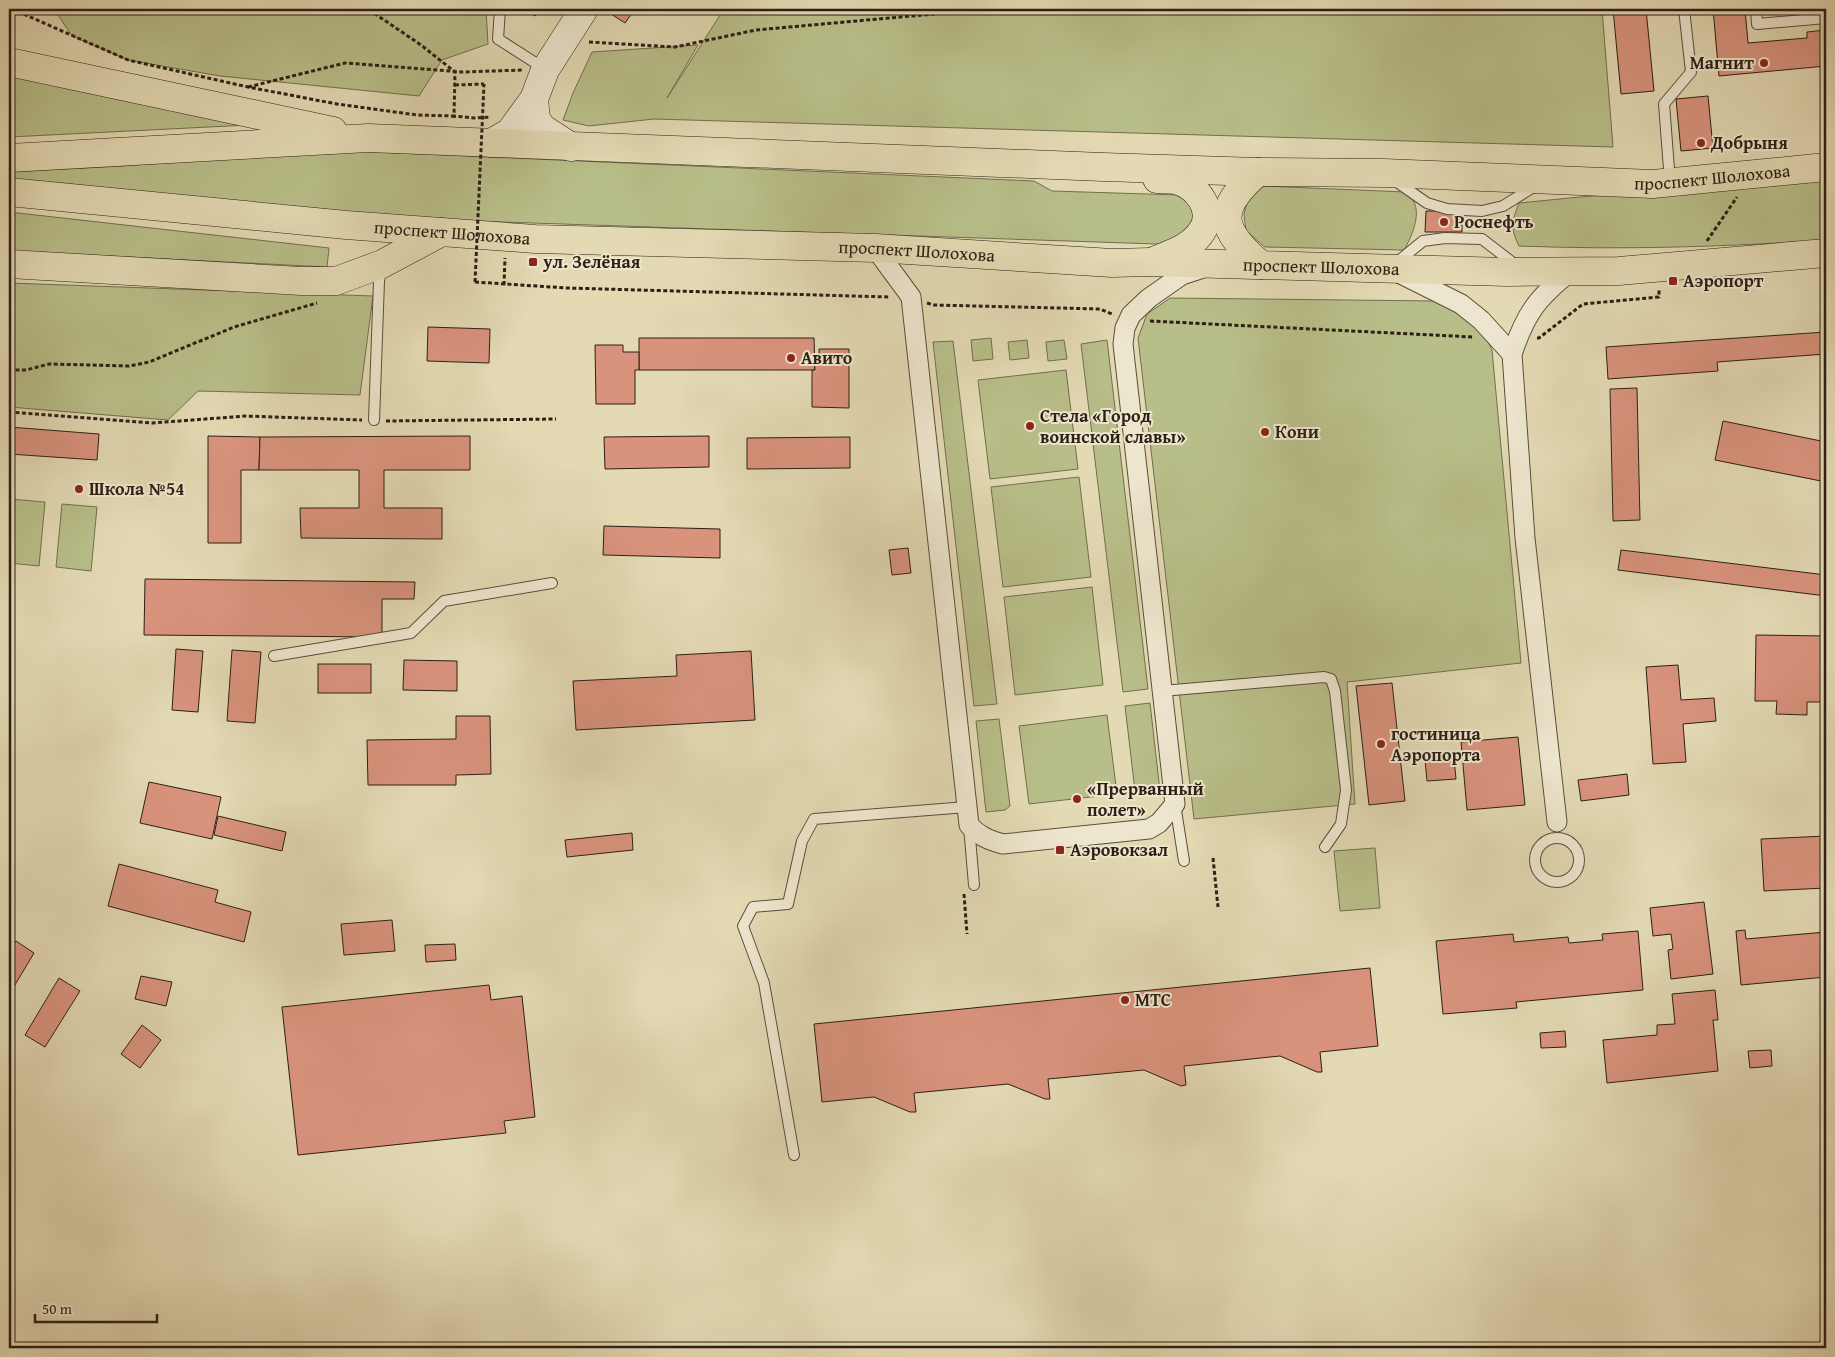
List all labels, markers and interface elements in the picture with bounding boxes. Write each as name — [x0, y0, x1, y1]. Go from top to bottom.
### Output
place label: Магнит — [1690, 49, 1754, 76]
marker: Магнит — [1758, 57, 1770, 69]
place label: Добрыня — [1710, 129, 1788, 156]
marker: Добрыня — [1695, 137, 1707, 149]
street label: проспект Шолохова — [1634, 157, 1792, 197]
place label: Роснефть — [1454, 208, 1534, 235]
street label: проспект Шолохова — [373, 213, 532, 252]
marker: Роснефть — [1438, 216, 1450, 228]
street label: проспект Шолохова — [838, 233, 996, 269]
place label: ул. Зелёная — [542, 248, 641, 275]
street label: проспект Шолохова — [1242, 251, 1400, 282]
marker: ул. Зелёная — [527, 256, 539, 268]
place label: Аэропорт — [1683, 267, 1764, 294]
marker: Аэропорт — [1667, 275, 1679, 287]
place label: Авито — [801, 344, 853, 371]
marker: Авито — [785, 352, 797, 364]
place label: Стела «Город воинской славы» — [1040, 402, 1186, 450]
place label: Кони — [1275, 418, 1319, 445]
marker: Стела «Город воинской славы» — [1024, 420, 1036, 432]
marker: Кони — [1259, 426, 1271, 438]
place label: Школа №54 — [89, 475, 185, 502]
marker: Школа №54 — [73, 483, 85, 495]
place label: гостиница Аэропорта — [1391, 720, 1482, 768]
marker: гостиница Аэропорта — [1375, 738, 1387, 750]
place label: «Пpepвaнный пoлeт» — [1087, 775, 1204, 823]
marker: «Пpepвaнный пoлeт» — [1071, 793, 1083, 805]
place label: Аэровокзал — [1070, 836, 1168, 863]
marker: Аэровокзал — [1054, 844, 1066, 856]
place label: МТС — [1135, 986, 1171, 1013]
marker: МТС — [1119, 994, 1131, 1006]
scale bar — [35, 1292, 158, 1324]
text: 50 m — [42, 1298, 73, 1319]

